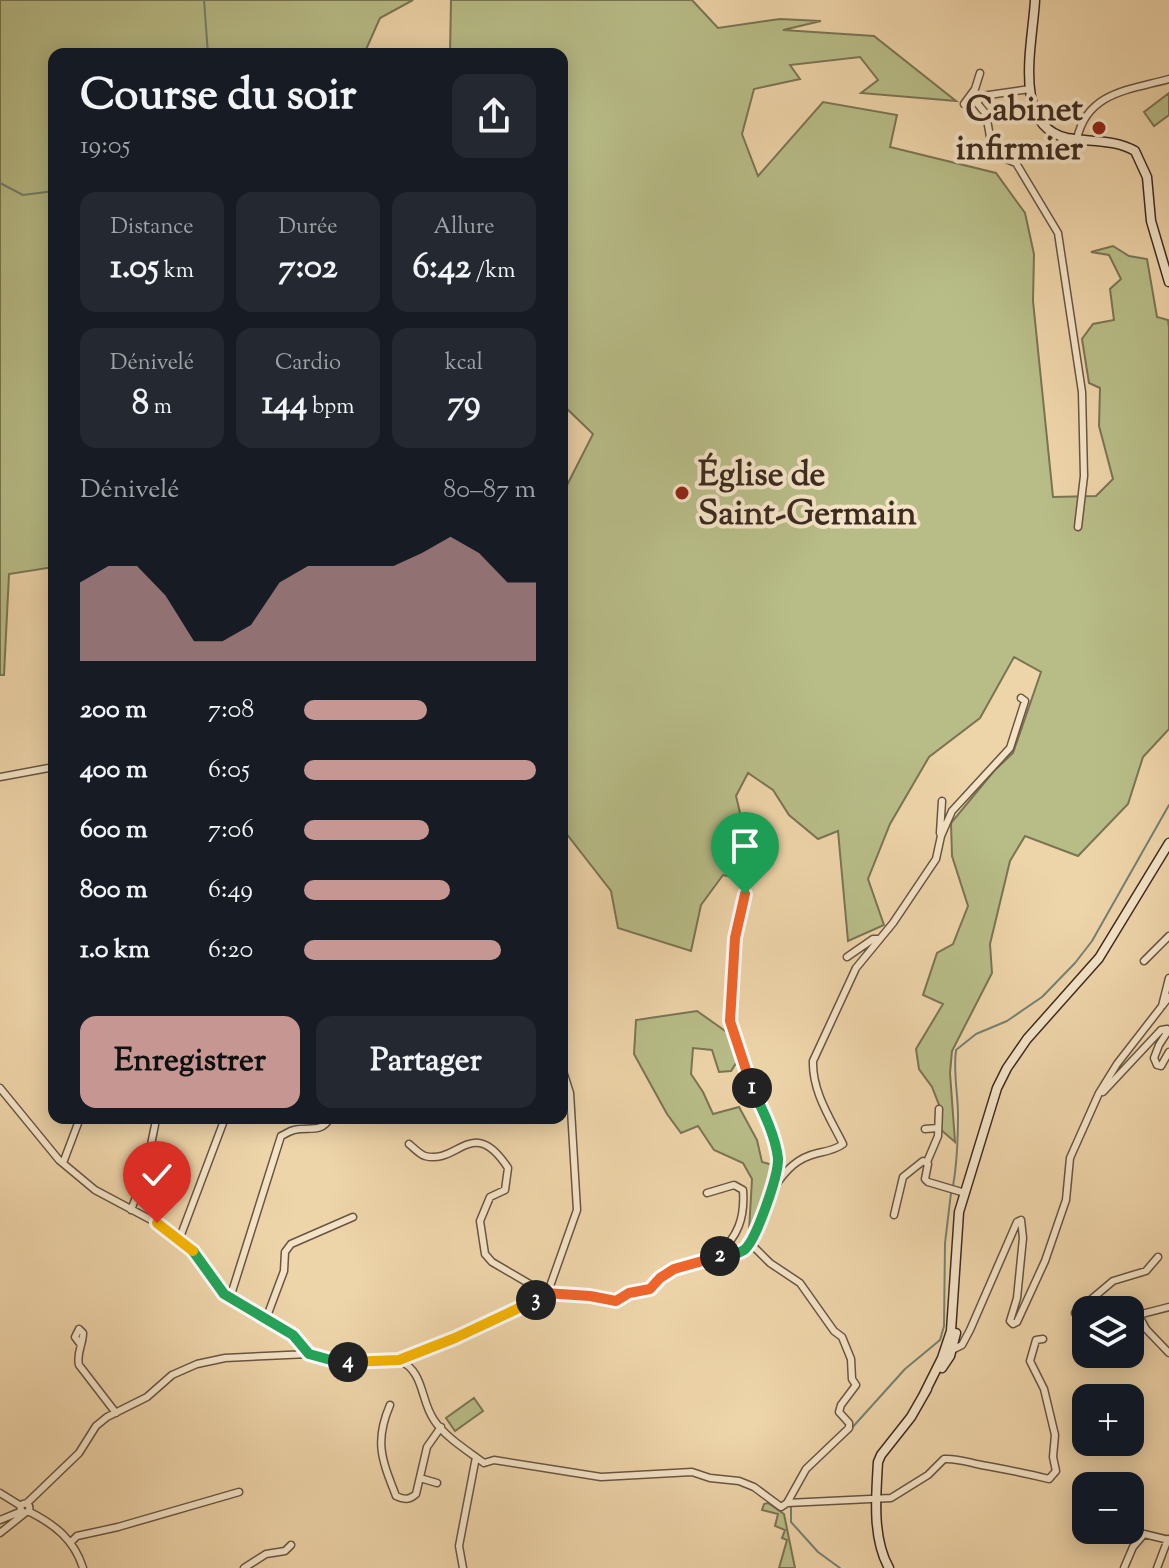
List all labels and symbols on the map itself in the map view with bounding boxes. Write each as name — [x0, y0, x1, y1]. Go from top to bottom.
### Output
place label: Cabinet infirmier — [956, 87, 1083, 175]
marker: Cabinet infirmier — [1090, 119, 1108, 137]
place label: Église de Saint-Germain — [698, 452, 916, 540]
marker: Église de Saint-Germain — [673, 484, 691, 502]
pin — [711, 812, 779, 894]
pin: 1 — [732, 1068, 772, 1108]
pin — [123, 1141, 191, 1223]
pin: 2 — [700, 1236, 740, 1276]
pin: 3 — [516, 1280, 556, 1320]
pin: 4 — [328, 1342, 368, 1382]

